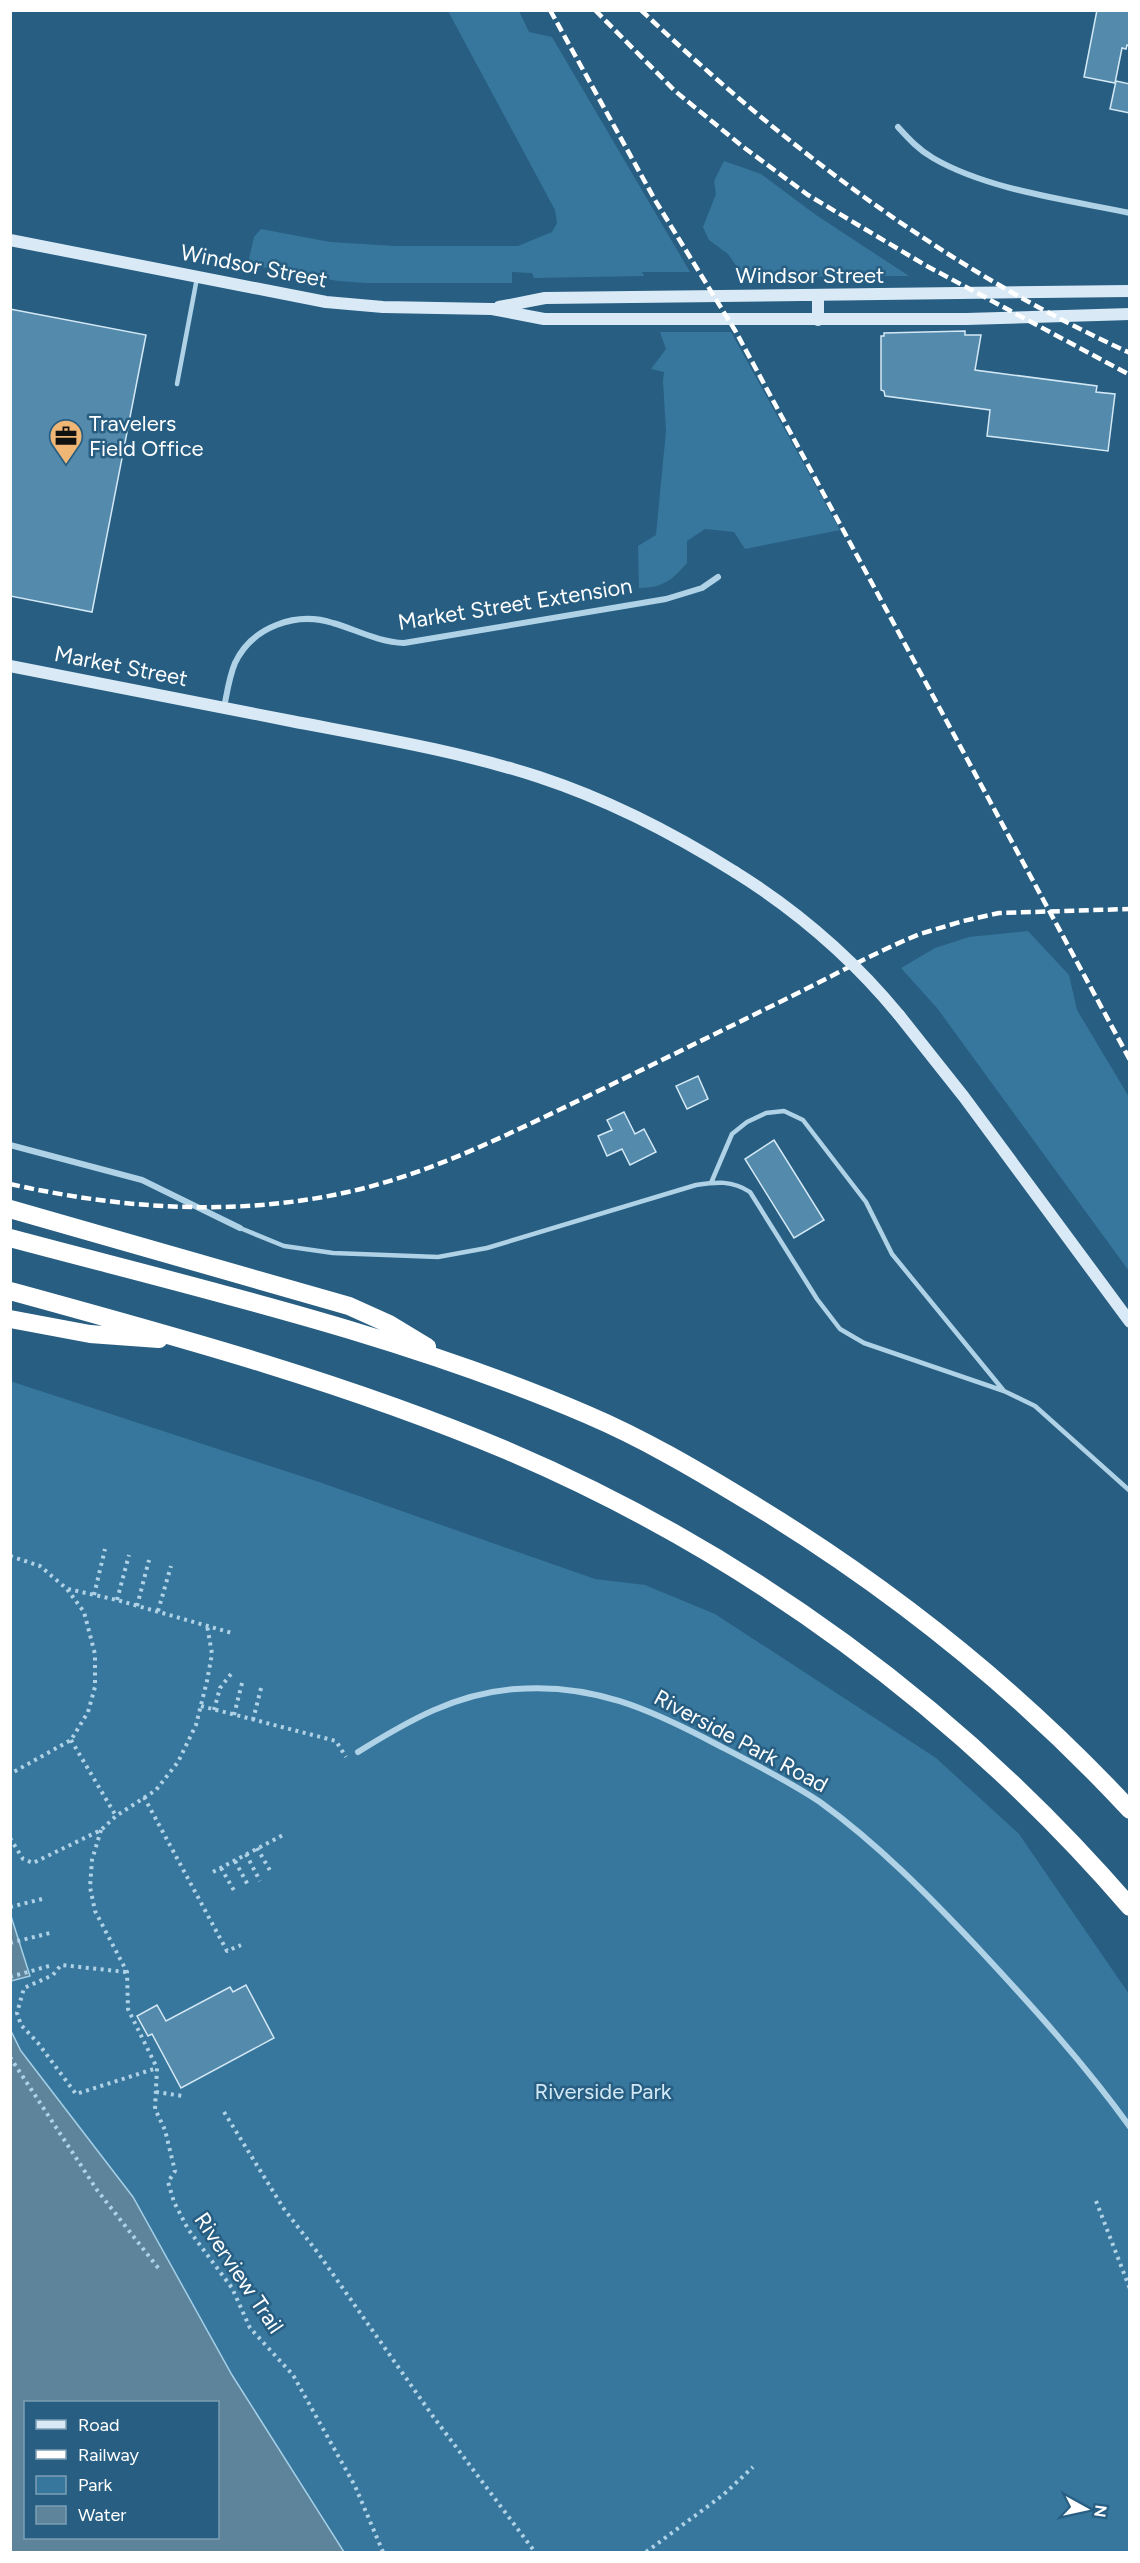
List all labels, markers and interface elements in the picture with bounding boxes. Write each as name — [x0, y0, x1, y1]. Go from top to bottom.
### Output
street label: Windsor Street — [178, 239, 330, 293]
street label: Windsor Street — [736, 262, 884, 289]
place label: Travelers Field Office — [89, 410, 204, 462]
office icon: Travelers Field Office — [48, 418, 84, 465]
street label: Market Street Extension — [396, 572, 634, 636]
street label: Market Street — [52, 640, 190, 692]
street label: Riverside Park Road — [649, 1684, 833, 1798]
park label: Riverside Park — [534, 2078, 672, 2105]
street label: Riverview Trail — [189, 2207, 289, 2339]
legend — [24, 2401, 219, 2539]
text: Road — [78, 2414, 119, 2436]
text: Railway — [78, 2444, 140, 2466]
text: Park — [78, 2474, 113, 2496]
north arrow — [1056, 2479, 1116, 2539]
text: Water — [78, 2504, 126, 2526]
text: N — [1090, 2504, 1111, 2518]

